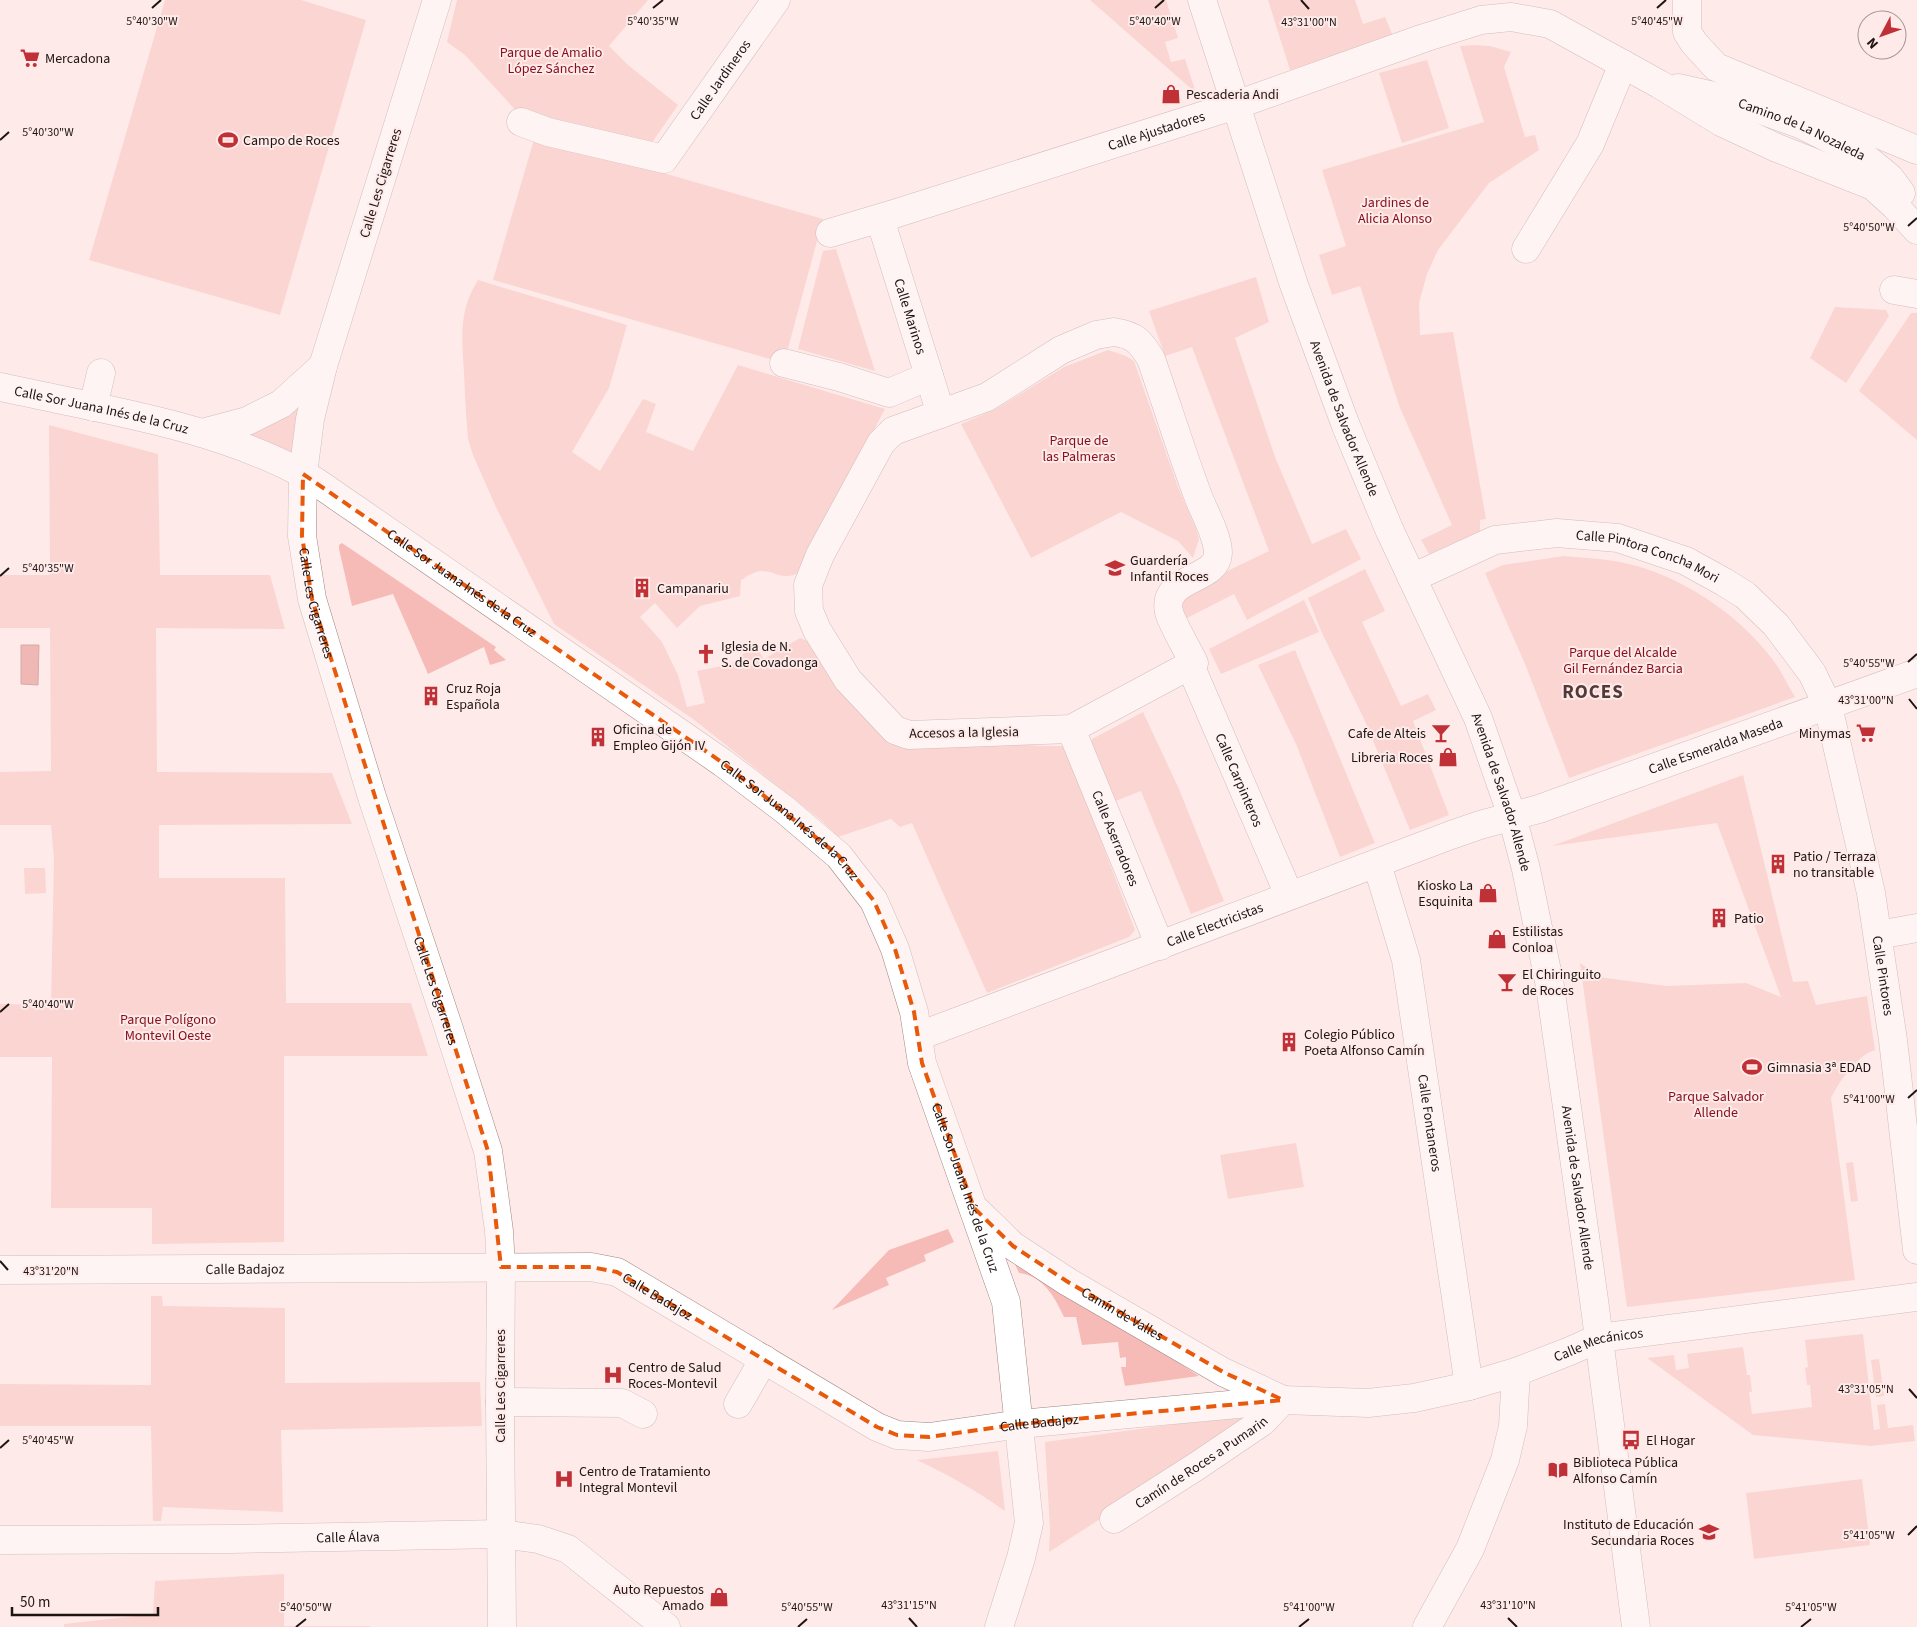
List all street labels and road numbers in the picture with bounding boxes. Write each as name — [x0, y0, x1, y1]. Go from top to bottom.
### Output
street label: Calle Jardineros — [685, 36, 756, 125]
street label: Camino de La Nozaleda — [1735, 94, 1869, 166]
street label: Calle Ajustadores — [1106, 107, 1208, 156]
street label: Calle Les Cigarreres — [355, 126, 407, 241]
street label: Calle Marinos — [888, 276, 931, 357]
street label: Avenida de Salvador Allende — [1304, 338, 1383, 500]
street label: Calle Sor Juana Inés de la Cruz — [12, 381, 191, 440]
street label: Calle Sor Juana Inés de la Cruz — [382, 525, 540, 642]
street label: Calle Pintora Concha Mori — [1575, 526, 1723, 588]
street label: Calle Les Cigarreres — [293, 546, 339, 661]
street label: Avenida de Salvador Allende — [1466, 709, 1535, 874]
street label: Calle Esmeralda Maseda — [1646, 713, 1786, 780]
street label: Accesos a la Iglesia — [909, 722, 1019, 744]
street label: Calle Carpinteros — [1209, 730, 1268, 830]
street label: Calle Sor Juana Inés de la Cruz — [715, 755, 863, 885]
street label: Calle Aserradores — [1086, 788, 1144, 890]
street label: Calle Electricistas — [1164, 898, 1266, 953]
street label: Calle Les Cigarreres — [408, 934, 463, 1048]
street label: Calle Pintores — [1867, 934, 1898, 1017]
street label: Calle Fontaneros — [1412, 1073, 1446, 1173]
street label: Calle Sor Juana Inés de la Cruz — [926, 1101, 1004, 1275]
street label: Avenida de Salvador Allende — [1556, 1104, 1599, 1271]
street label: Calle Badajoz — [205, 1260, 285, 1280]
street label: Calle Badajoz — [618, 1268, 696, 1326]
street label: Camín de Valles — [1077, 1283, 1167, 1346]
street label: Calle Mecánicos — [1551, 1323, 1645, 1367]
street label: Calle Les Cigarreres — [491, 1329, 511, 1443]
street label: Calle Badajoz — [999, 1410, 1080, 1438]
street label: Camín de Roces a Pumarin — [1131, 1412, 1273, 1514]
street label: Calle Álava — [316, 1527, 380, 1548]

